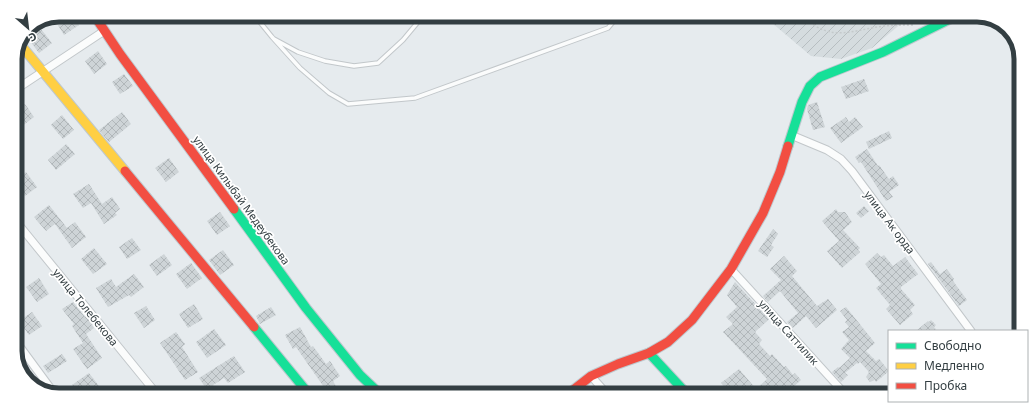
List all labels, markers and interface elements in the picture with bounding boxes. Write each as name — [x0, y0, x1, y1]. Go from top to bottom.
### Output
north arrow — [8, 8, 48, 48]
text: С — [26, 29, 40, 46]
street label: улица Килыбай Медеубекова — [190, 133, 294, 267]
street label: улица Ак орда — [861, 187, 919, 257]
street label: улица Толебекова — [50, 265, 122, 349]
street label: улица Саттилик — [756, 296, 823, 368]
legend — [888, 330, 1028, 402]
text: Свободно — [924, 337, 982, 354]
text: Медленно — [924, 357, 984, 374]
text: Пробка — [924, 377, 967, 394]

